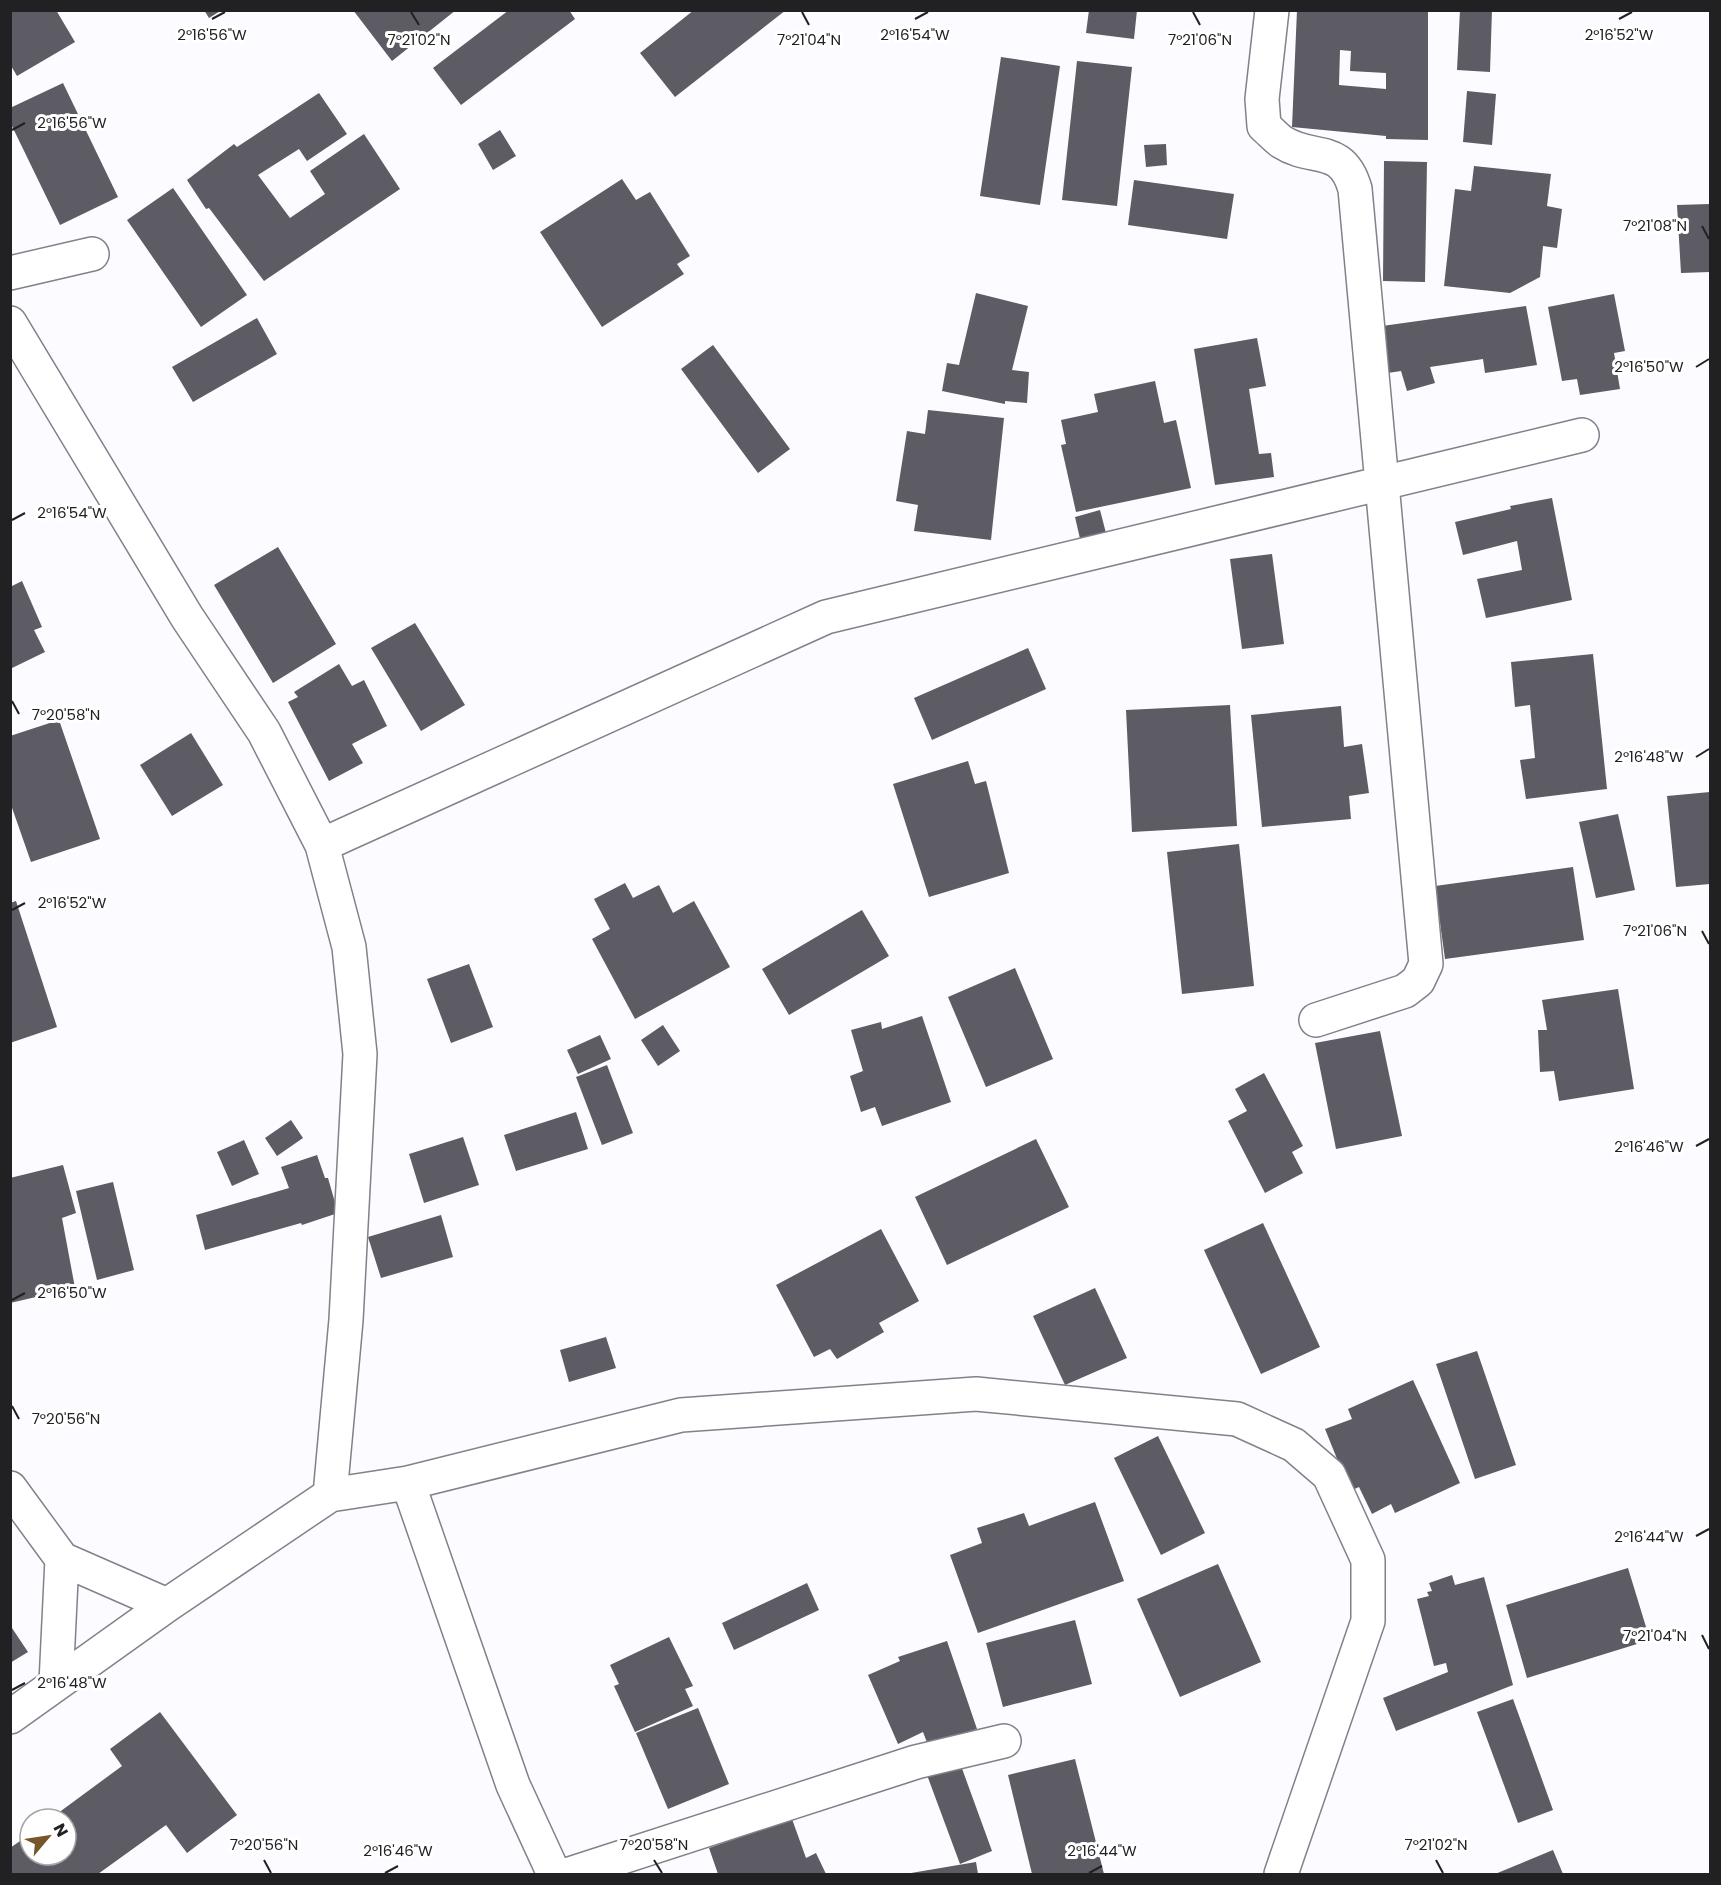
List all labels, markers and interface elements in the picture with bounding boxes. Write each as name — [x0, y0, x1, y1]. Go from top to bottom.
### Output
text: 2°16'56"W — [177, 24, 247, 45]
text: 2°16'54"W — [880, 24, 950, 45]
text: 2°16'52"W — [1585, 24, 1654, 45]
text: 7°21'02"N — [387, 29, 451, 50]
text: 7°21'04"N — [777, 29, 841, 50]
text: 7°21'06"N — [1168, 29, 1232, 50]
text: 2°16'56"W — [37, 112, 107, 133]
text: 7°21'08"N — [1623, 215, 1687, 236]
text: 2°16'50"W — [1614, 356, 1684, 377]
text: 2°16'54"W — [37, 502, 107, 523]
text: 7°20'58"N — [32, 704, 100, 725]
text: 2°16'48"W — [1614, 746, 1684, 767]
text: 2°16'52"W — [38, 892, 107, 913]
text: 7°21'06"N — [1623, 920, 1687, 941]
text: 2°16'46"W — [1614, 1136, 1684, 1157]
text: 2°16'50"W — [37, 1282, 107, 1303]
text: 7°20'56"N — [32, 1408, 100, 1429]
text: 2°16'44"W — [1614, 1526, 1684, 1547]
text: 7°21'04"N — [1623, 1625, 1687, 1646]
text: 2°16'48"W — [37, 1672, 107, 1693]
north arrow — [18, 1807, 78, 1867]
text: N — [48, 1819, 74, 1841]
text: 7°20'56"N — [230, 1834, 298, 1855]
text: 7°20'58"N — [620, 1834, 688, 1855]
text: 7°21'02"N — [1404, 1834, 1468, 1855]
text: 2°16'46"W — [363, 1840, 433, 1861]
text: 2°16'44"W — [1067, 1840, 1137, 1861]

